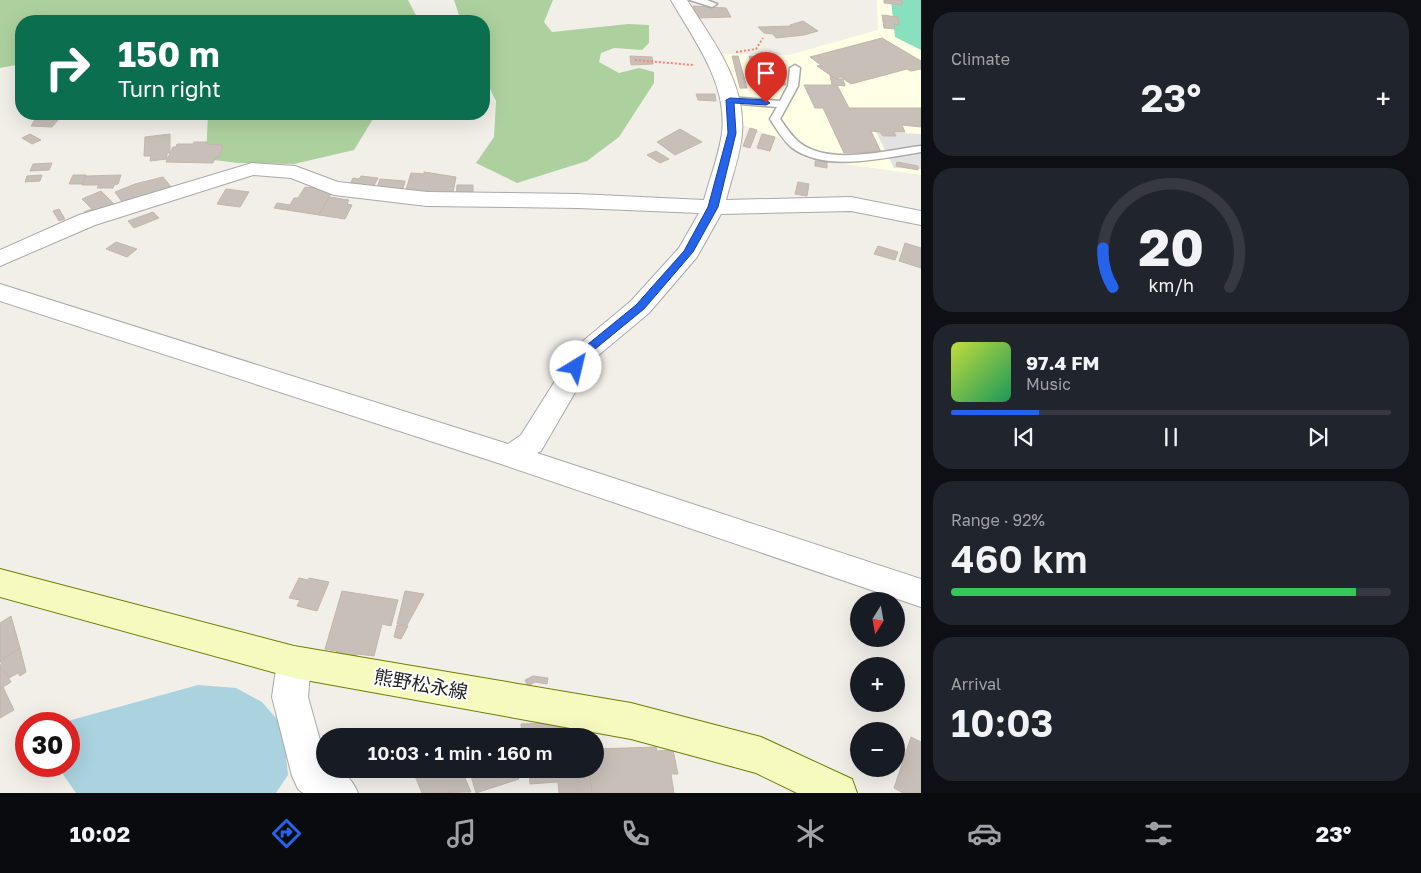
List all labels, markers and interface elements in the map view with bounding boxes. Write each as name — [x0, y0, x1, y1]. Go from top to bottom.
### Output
text: 150 m — [118, 33, 220, 75]
icon: right — [35, 35, 100, 100]
text: Climate — [951, 49, 1010, 69]
pin — [745, 52, 787, 103]
icon: arrive — [752, 59, 780, 87]
text: Turn right — [118, 75, 221, 102]
text: 23° — [1141, 75, 1201, 120]
text: − — [951, 82, 966, 115]
text: + — [1376, 82, 1391, 115]
text: 20 — [1138, 215, 1204, 277]
text: km/h — [1148, 274, 1194, 296]
position arrow — [549, 340, 601, 392]
text: 97.4 FM — [1026, 351, 1099, 374]
text: Music — [1026, 374, 1071, 394]
icon: previous — [1010, 423, 1038, 451]
icon: pause — [1157, 423, 1185, 451]
icon: next — [1304, 423, 1332, 451]
text: Range · 92% — [951, 510, 1045, 530]
text: 460 km — [951, 536, 1087, 581]
north arrow — [850, 592, 905, 648]
map controls — [850, 592, 905, 777]
button: + — [850, 657, 905, 712]
street label: 熊野松永線 — [372, 664, 470, 703]
text: Arrival — [951, 674, 1001, 694]
text: 10:03 — [951, 700, 1053, 745]
speed limit sign: 30 — [15, 712, 80, 777]
button: − — [850, 722, 905, 777]
text: 10:03 · 1 min · 160 m — [368, 741, 552, 764]
icon: directions — [269, 816, 304, 851]
icon: music — [444, 816, 479, 851]
icon: phone — [618, 816, 653, 851]
icon: climate — [793, 816, 828, 851]
icon: car — [967, 816, 1002, 851]
icon: filters — [1141, 816, 1176, 851]
text: 10:02 — [70, 820, 130, 847]
text: 23° — [1316, 820, 1351, 847]

